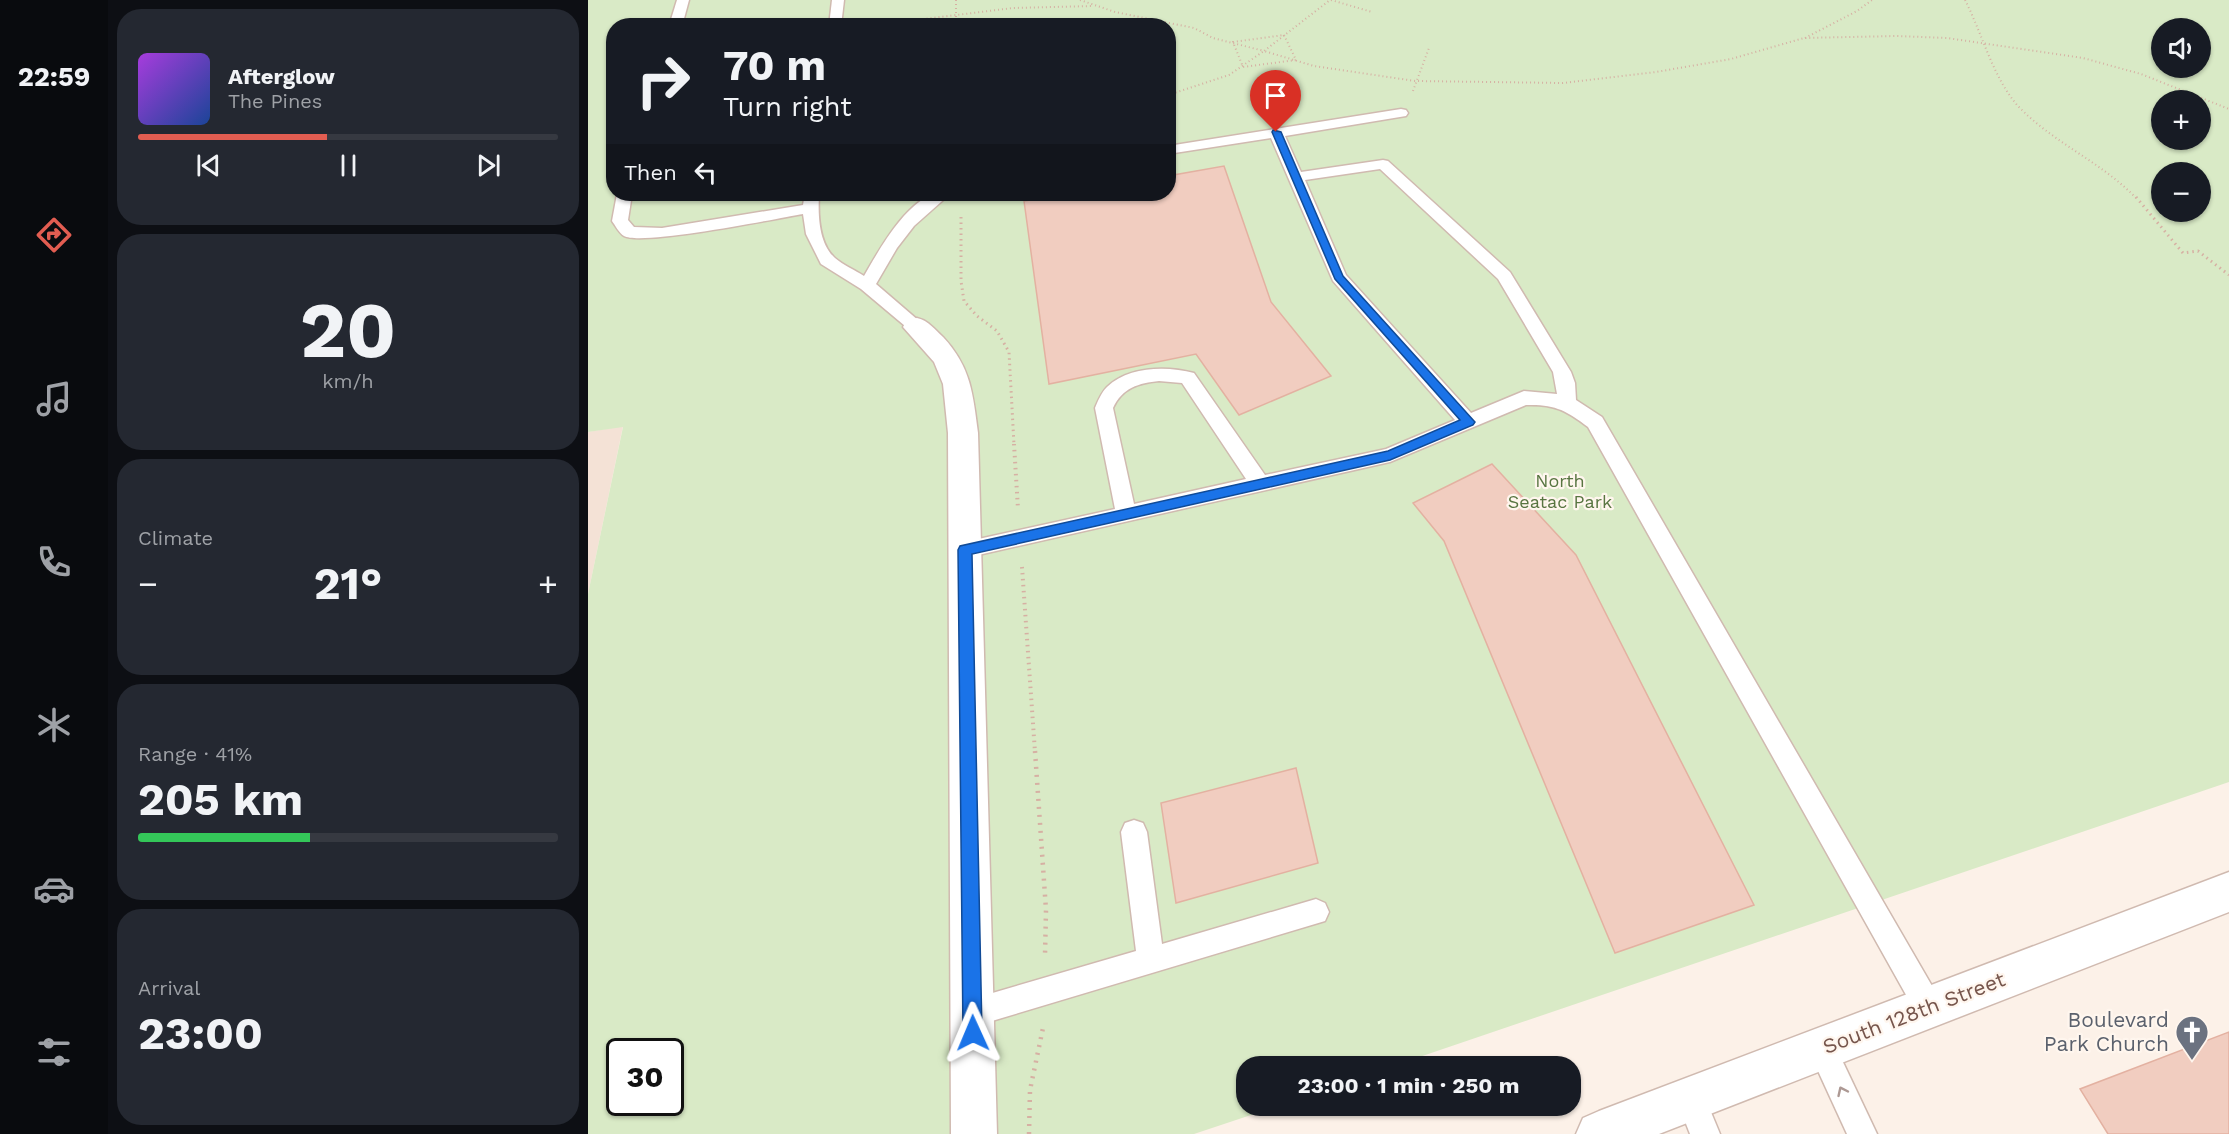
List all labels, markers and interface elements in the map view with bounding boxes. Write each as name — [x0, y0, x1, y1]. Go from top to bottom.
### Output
map controls — [2151, 18, 2211, 222]
button: sound — [2151, 18, 2211, 78]
text: 70 m — [723, 41, 826, 90]
icon: right — [624, 42, 702, 120]
text: 22:59 — [18, 61, 90, 93]
text: Afterglow — [228, 64, 335, 89]
pin — [1250, 70, 1301, 132]
icon: arrive — [1259, 79, 1292, 112]
text: The Pines — [228, 89, 322, 113]
button: + — [2151, 90, 2211, 150]
text: Turn right — [723, 91, 852, 123]
icon: previous — [192, 149, 225, 182]
icon: pause — [332, 149, 365, 182]
icon: next — [472, 149, 505, 182]
icon: left — [689, 156, 722, 189]
text: Then — [624, 160, 677, 185]
button: − — [2151, 162, 2211, 222]
icon: directions — [33, 214, 75, 256]
text: 20 — [300, 284, 396, 376]
text: km/h — [322, 369, 374, 393]
icon: music — [33, 378, 75, 420]
park label: North Seatac Park — [1508, 470, 1612, 512]
text: Climate — [138, 526, 213, 550]
icon: phone — [33, 541, 75, 583]
text: 21° — [314, 557, 382, 610]
text: − — [138, 564, 158, 603]
text: + — [538, 564, 558, 603]
icon: climate — [33, 704, 75, 746]
text: Range · 41% — [138, 742, 252, 766]
text: 205 km — [138, 773, 303, 826]
icon: car — [33, 868, 75, 910]
street label: South 128th Street — [1819, 966, 2009, 1059]
text: Arrival — [138, 976, 200, 1000]
position arrow — [941, 1001, 1005, 1065]
text: 23:00 — [138, 1007, 263, 1060]
place label: Boulevard Park Church — [2044, 1007, 2169, 1056]
church icon: Boulevard Park Church — [2174, 1014, 2210, 1061]
icon: filters — [33, 1031, 75, 1073]
speed limit sign: 30 — [606, 1038, 684, 1116]
text: 23:00 · 1 min · 250 m — [1298, 1073, 1519, 1098]
one-way arrow — [1837, 1087, 1849, 1098]

